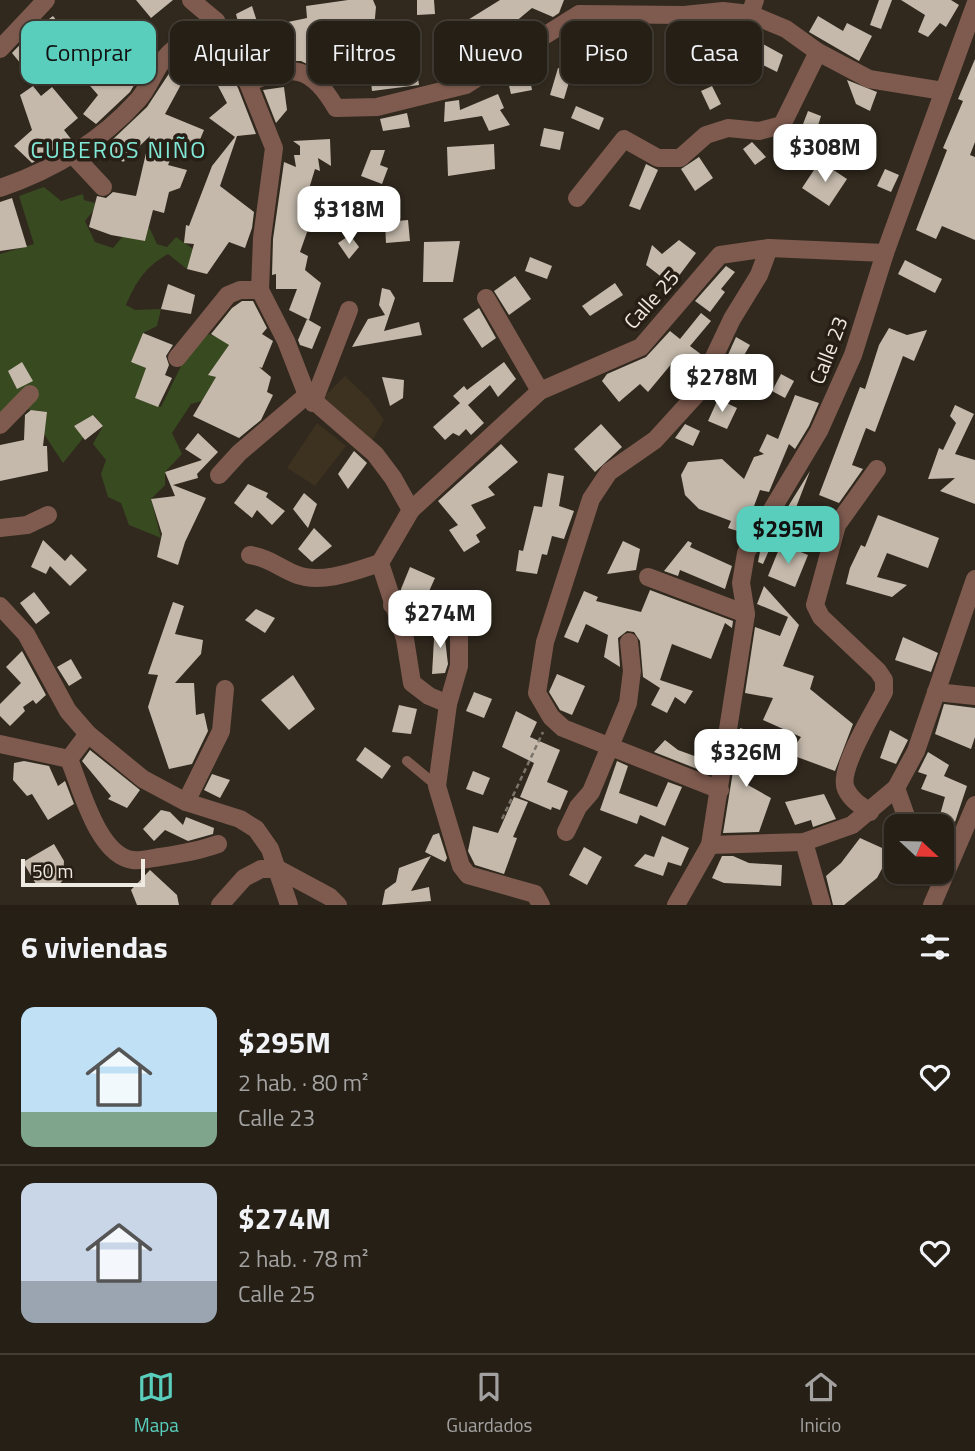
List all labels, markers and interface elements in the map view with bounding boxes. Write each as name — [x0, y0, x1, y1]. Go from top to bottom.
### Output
chip: Comprar — [21, 21, 156, 84]
chip: Alquilar — [170, 21, 294, 84]
chip: Filtros — [308, 21, 420, 84]
chip: Nuevo — [434, 21, 547, 84]
chip: Piso — [561, 21, 652, 84]
chip: Casa — [666, 21, 762, 84]
pin: $308M — [776, 124, 874, 184]
text: $308M — [789, 129, 861, 164]
district label: CUBEROS NIÑO — [30, 132, 208, 167]
pin: $318M — [300, 187, 398, 246]
text: $318M — [313, 191, 385, 226]
street label: Calle 25 — [616, 262, 686, 336]
street label: Calle 23 — [800, 311, 856, 389]
pin: $278M — [673, 354, 771, 414]
text: $278M — [686, 359, 758, 394]
pin: $295M — [739, 506, 837, 566]
text: $295M — [752, 511, 824, 546]
pin: $274M — [391, 590, 489, 650]
text: $274M — [404, 595, 476, 630]
pin: $326M — [697, 730, 795, 789]
text: $326M — [710, 734, 782, 769]
north arrow — [884, 814, 954, 884]
map controls — [884, 814, 954, 884]
scale bar — [21, 856, 145, 888]
text: 50 m — [32, 856, 73, 885]
text: 6 viviendas — [21, 924, 168, 970]
icon: filters — [916, 928, 954, 966]
text: $295M — [238, 1019, 331, 1065]
icon: home — [77, 1035, 161, 1119]
icon: heart — [916, 1058, 954, 1096]
text: 2 hab. · 80 m² — [238, 1065, 368, 1100]
text: Calle 23 — [238, 1100, 315, 1135]
text: $274M — [238, 1195, 331, 1241]
icon: home — [77, 1211, 161, 1295]
icon: heart — [916, 1234, 954, 1272]
text: 2 hab. · 78 m² — [238, 1241, 368, 1276]
text: Calle 25 — [238, 1276, 315, 1311]
tab: Mapa — [134, 1368, 179, 1439]
tab: Guardados — [446, 1368, 532, 1439]
tab: Inicio — [800, 1368, 841, 1439]

